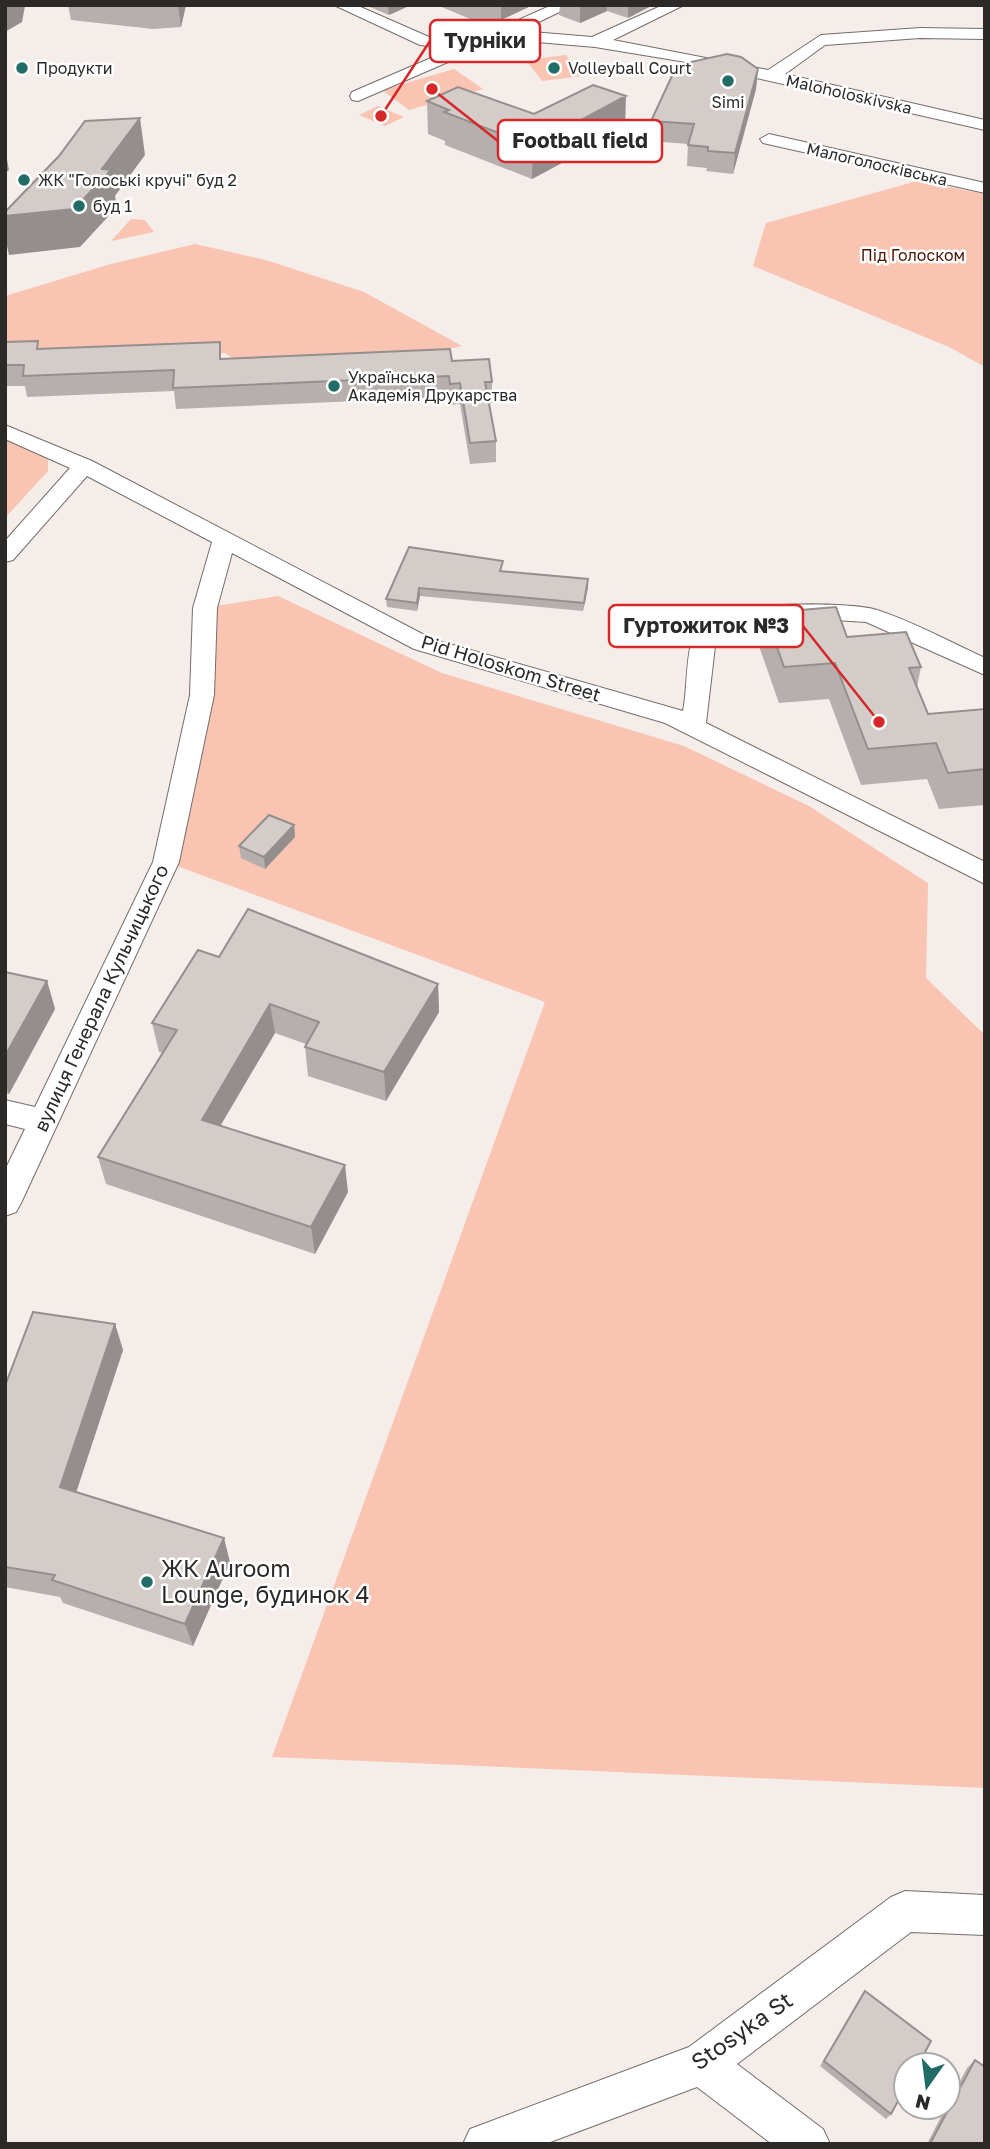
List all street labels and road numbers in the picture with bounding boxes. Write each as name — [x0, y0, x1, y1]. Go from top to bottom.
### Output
street label: Maloholoskivska — [784, 70, 914, 118]
street label: Малоголосківська — [805, 138, 949, 190]
street label: Pid Holoskom Street — [418, 629, 604, 706]
street label: вулиця Генерала Кульчицького — [28, 861, 173, 1135]
street label: Stosyka St — [685, 1985, 798, 2075]

